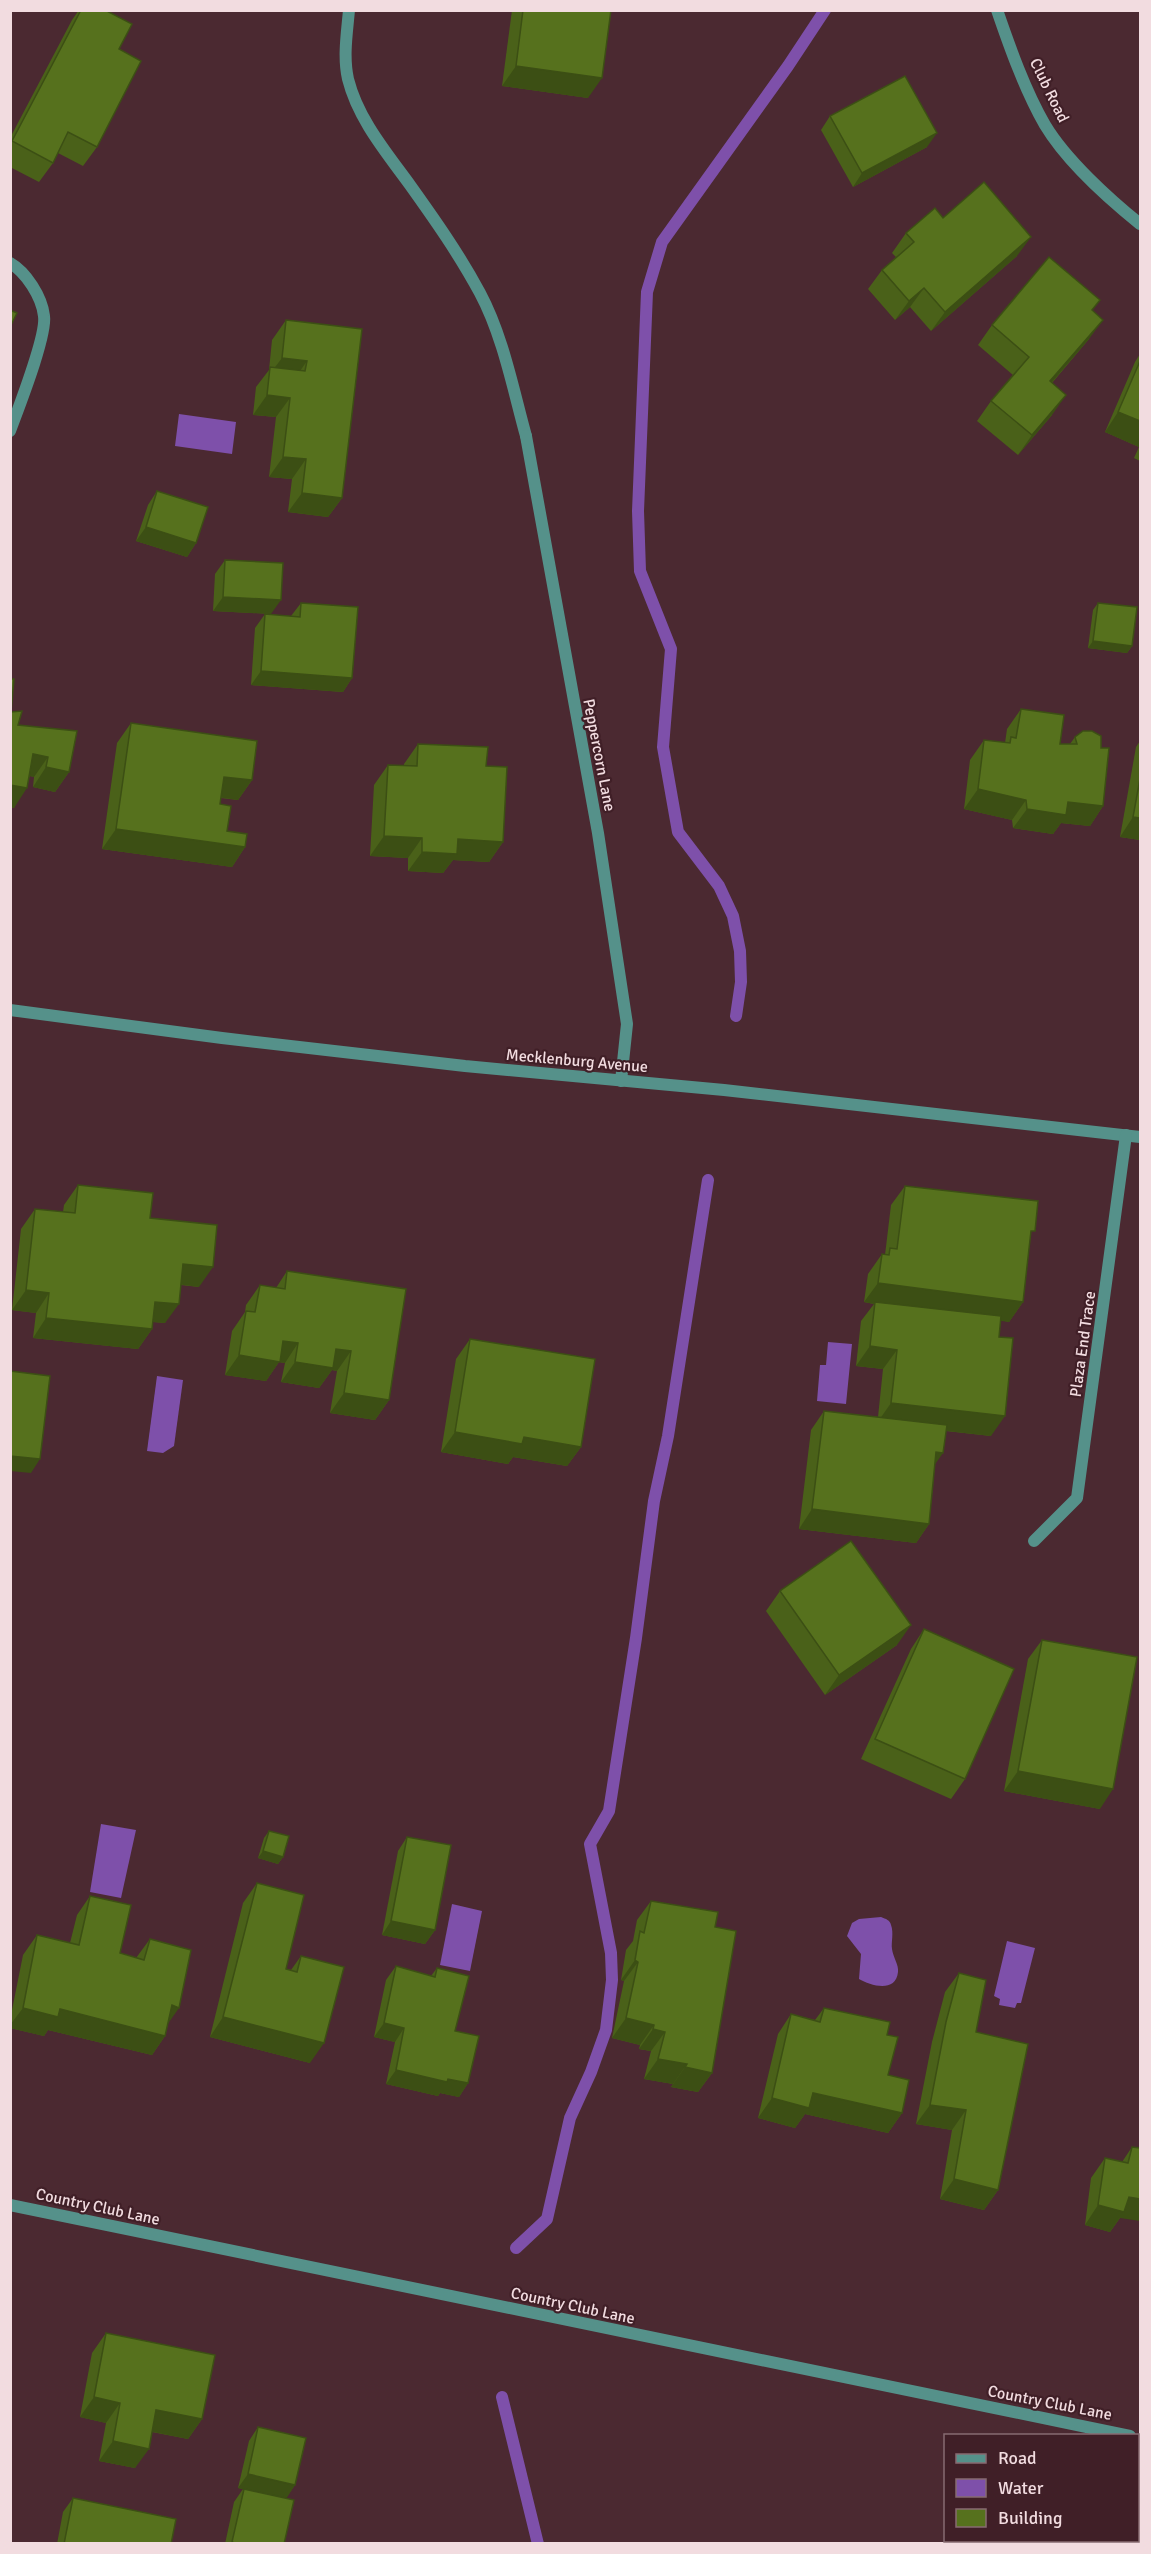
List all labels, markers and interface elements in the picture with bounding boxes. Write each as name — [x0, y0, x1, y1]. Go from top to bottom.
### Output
street label: Club Road — [1025, 55, 1073, 126]
street label: Peppercorn Lane — [578, 697, 620, 813]
street label: Mecklenburg Avenue — [505, 1045, 649, 1077]
street label: Plaza End Trace — [1066, 1290, 1100, 1398]
street label: Country Club Lane — [34, 2184, 162, 2230]
street label: Country Club Lane — [509, 2283, 637, 2329]
street label: Country Club Lane — [986, 2381, 1114, 2425]
legend — [944, 2434, 1139, 2542]
text: Road — [998, 2447, 1037, 2469]
text: Water — [998, 2477, 1044, 2499]
text: Building — [998, 2507, 1062, 2529]

